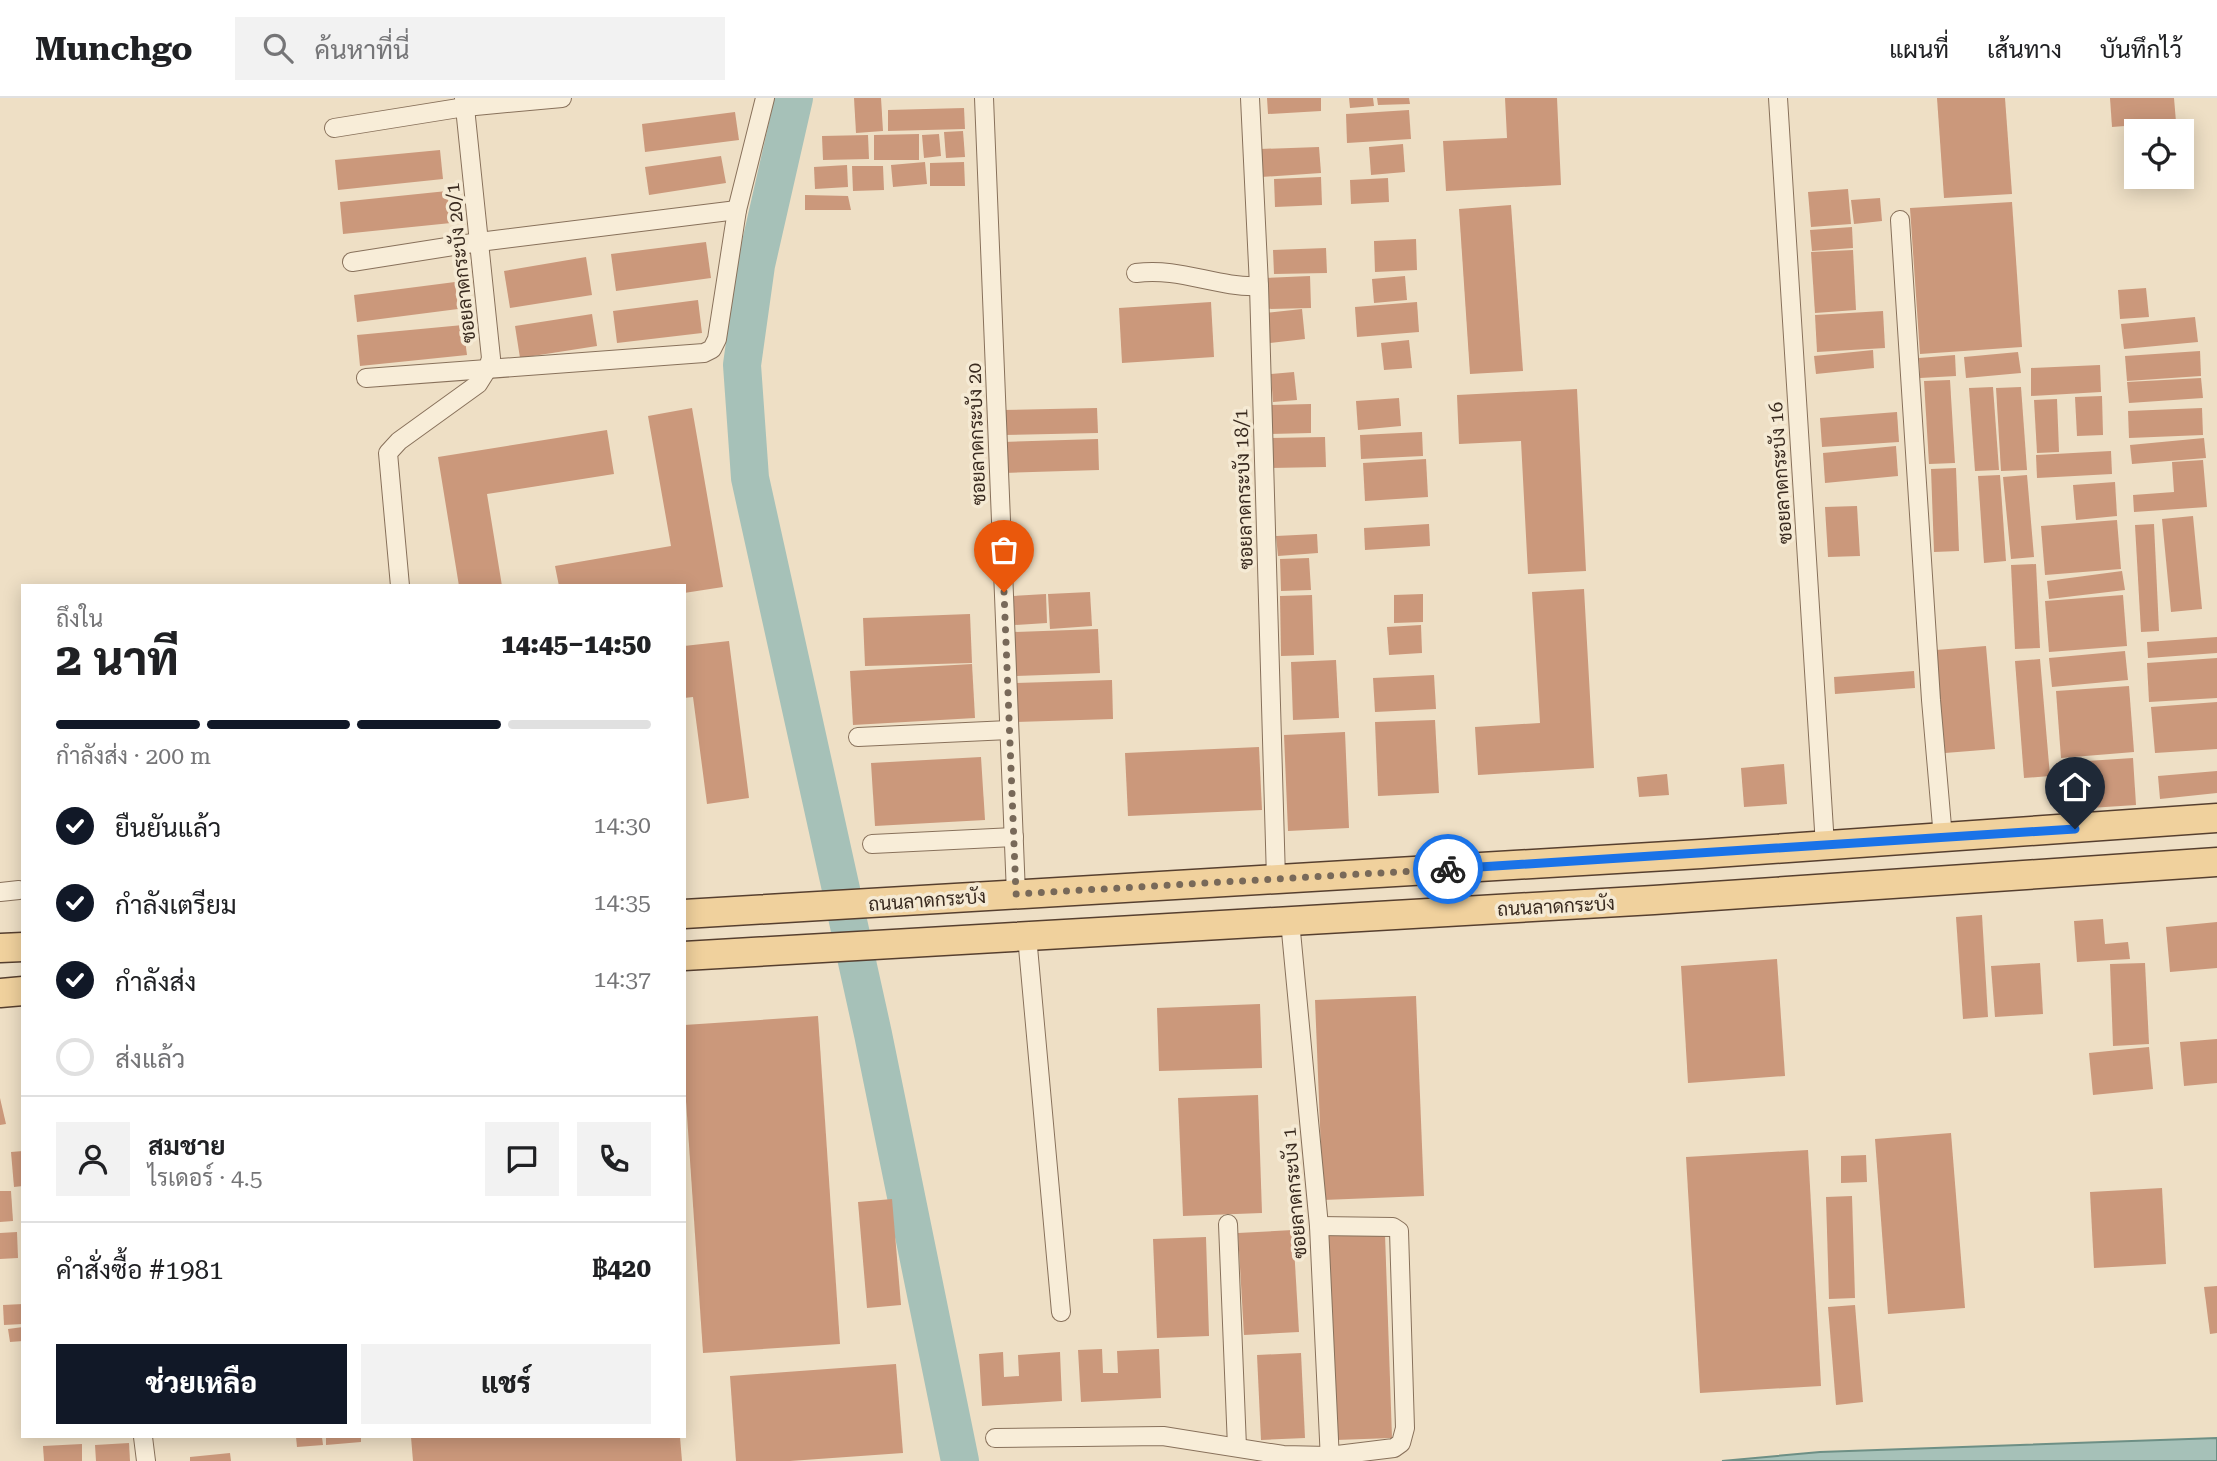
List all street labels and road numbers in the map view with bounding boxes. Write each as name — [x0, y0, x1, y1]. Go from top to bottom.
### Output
street label: ซอยลาดกระบัง 20/1 — [441, 182, 480, 344]
street label: ซอยลาดกระบัง 20 — [963, 362, 990, 506]
street label: ซอยลาดกระบัง 16 — [1764, 401, 1797, 545]
street label: ซอยลาดกระบัง 18/1 — [1229, 408, 1258, 570]
street label: ถนนลาดกระบัง — [867, 885, 987, 916]
street label: ถนนลาดกระบัง — [1497, 892, 1616, 921]
street label: ซอยลาดกระบัง 1 — [1277, 1126, 1312, 1260]

